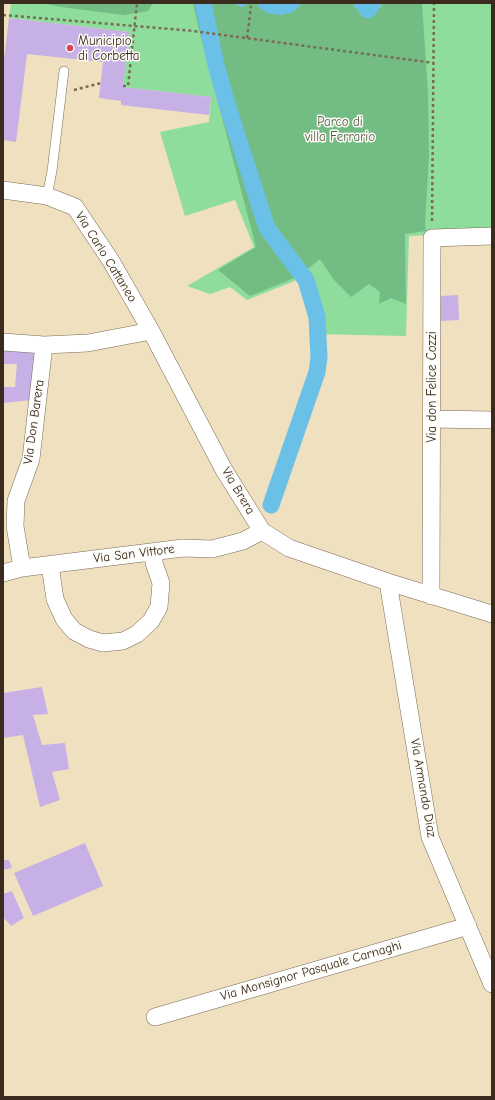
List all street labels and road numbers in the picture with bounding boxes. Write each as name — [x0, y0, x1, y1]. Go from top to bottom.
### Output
street label: Via Carlo Cattaneo — [72, 209, 140, 305]
street label: Via don Felice Cozzi — [424, 331, 440, 443]
street label: Via Don Barera — [20, 379, 48, 465]
street label: Via Brera — [218, 465, 258, 517]
street label: Via San Vittore — [93, 541, 175, 567]
street label: Via Armando Diaz — [407, 737, 439, 839]
street label: Via Monsignor Pasquale Carnaghi — [219, 938, 403, 1004]

